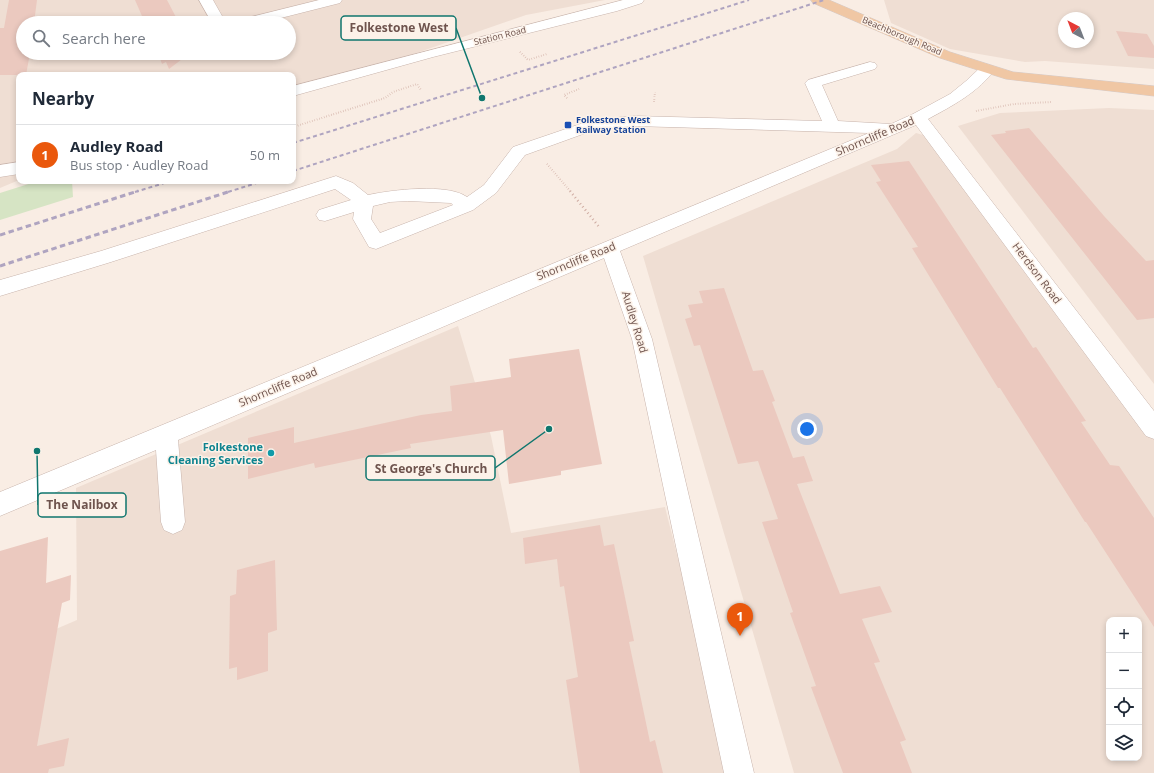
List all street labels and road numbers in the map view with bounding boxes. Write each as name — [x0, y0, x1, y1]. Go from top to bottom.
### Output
street label: Beachborough Road — [860, 13, 944, 58]
street label: Station Road — [472, 23, 527, 48]
street label: Shorncliffe Road — [833, 112, 916, 159]
street label: Shorncliffe Road — [534, 238, 618, 283]
street label: Herdson Road — [1009, 239, 1065, 306]
street label: Audley Road — [619, 289, 652, 355]
street label: Shorncliffe Road — [236, 363, 319, 410]

